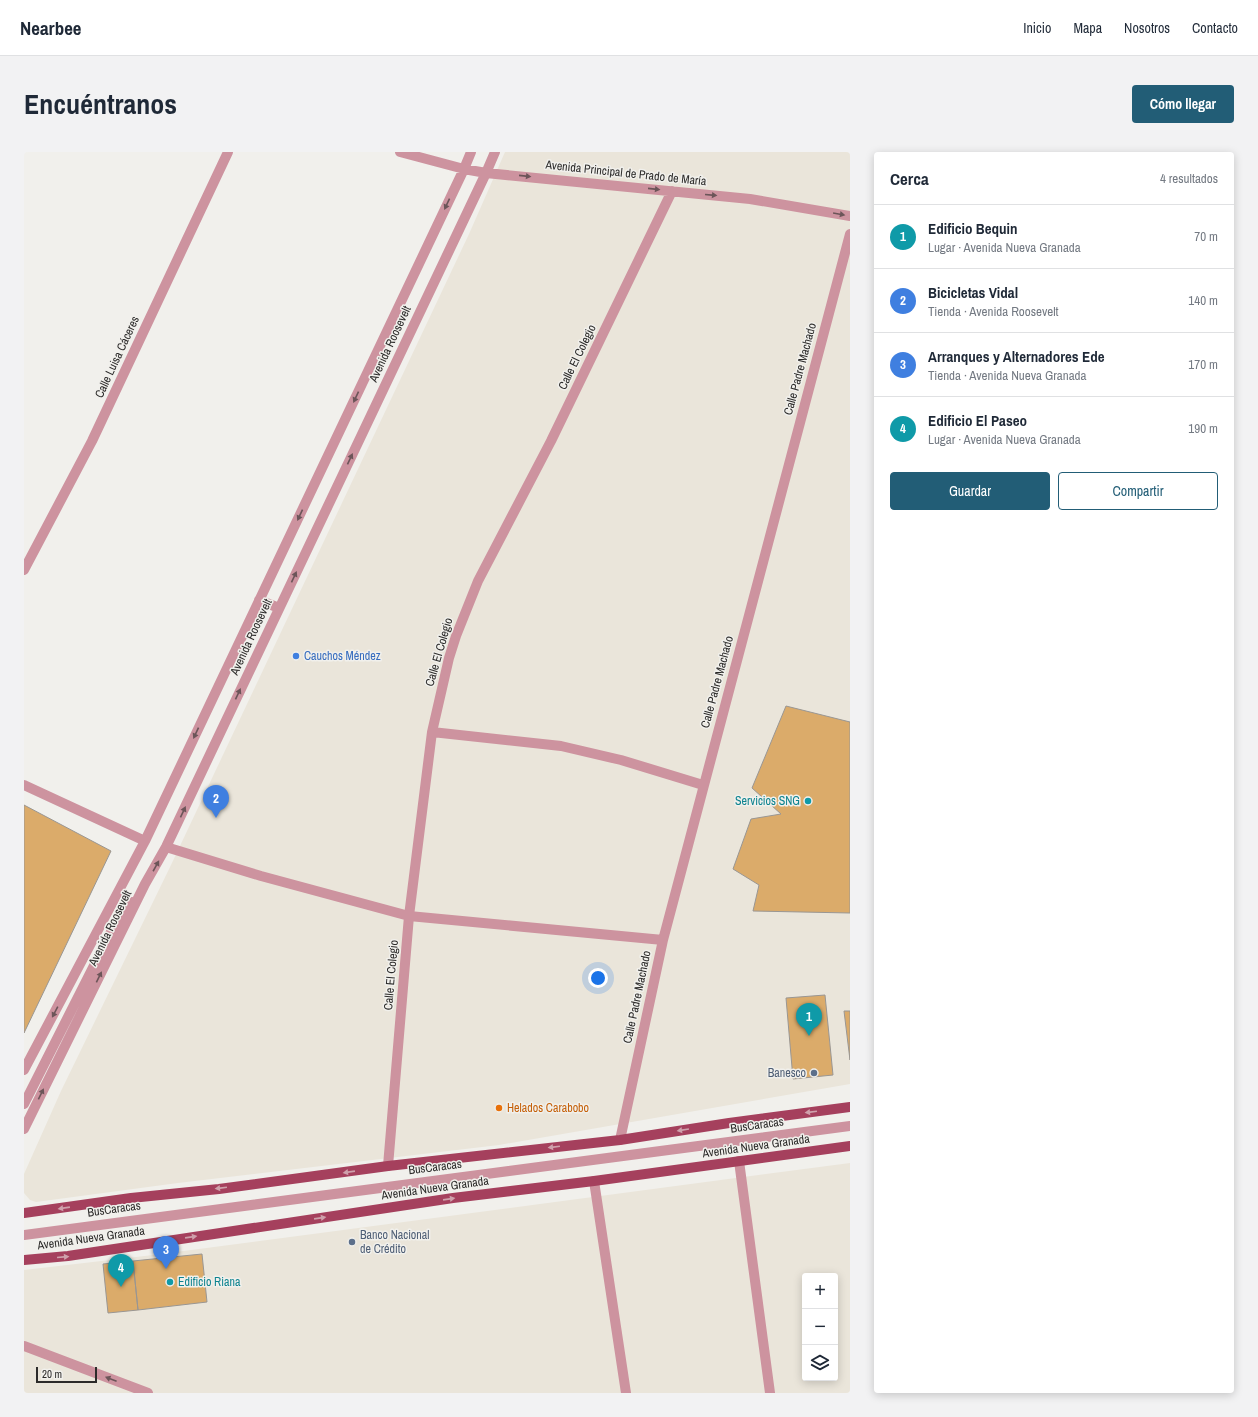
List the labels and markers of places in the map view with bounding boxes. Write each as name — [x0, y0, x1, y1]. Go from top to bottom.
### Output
place label: Cauchos Méndez — [304, 648, 381, 664]
marker: Cauchos Méndez — [291, 651, 301, 661]
pin: 2 — [203, 785, 229, 818]
place label: Servicios SNG — [735, 793, 800, 809]
marker: Servicios SNG — [803, 796, 813, 806]
pin: 1 — [796, 1003, 822, 1036]
place label: Banesco — [768, 1065, 806, 1081]
marker: Banesco — [809, 1068, 819, 1078]
place label: Helados Carabobo — [507, 1100, 589, 1116]
marker: Helados Carabobo — [494, 1103, 504, 1113]
place label: Banco Nacional de Crédito — [360, 1227, 429, 1257]
pin: 3 — [153, 1236, 179, 1269]
marker: Banco Nacional de Crédito — [347, 1237, 357, 1247]
pin: 4 — [108, 1254, 134, 1287]
place label: Edificio Riana — [178, 1274, 241, 1290]
marker: Edificio Riana — [165, 1277, 175, 1287]

